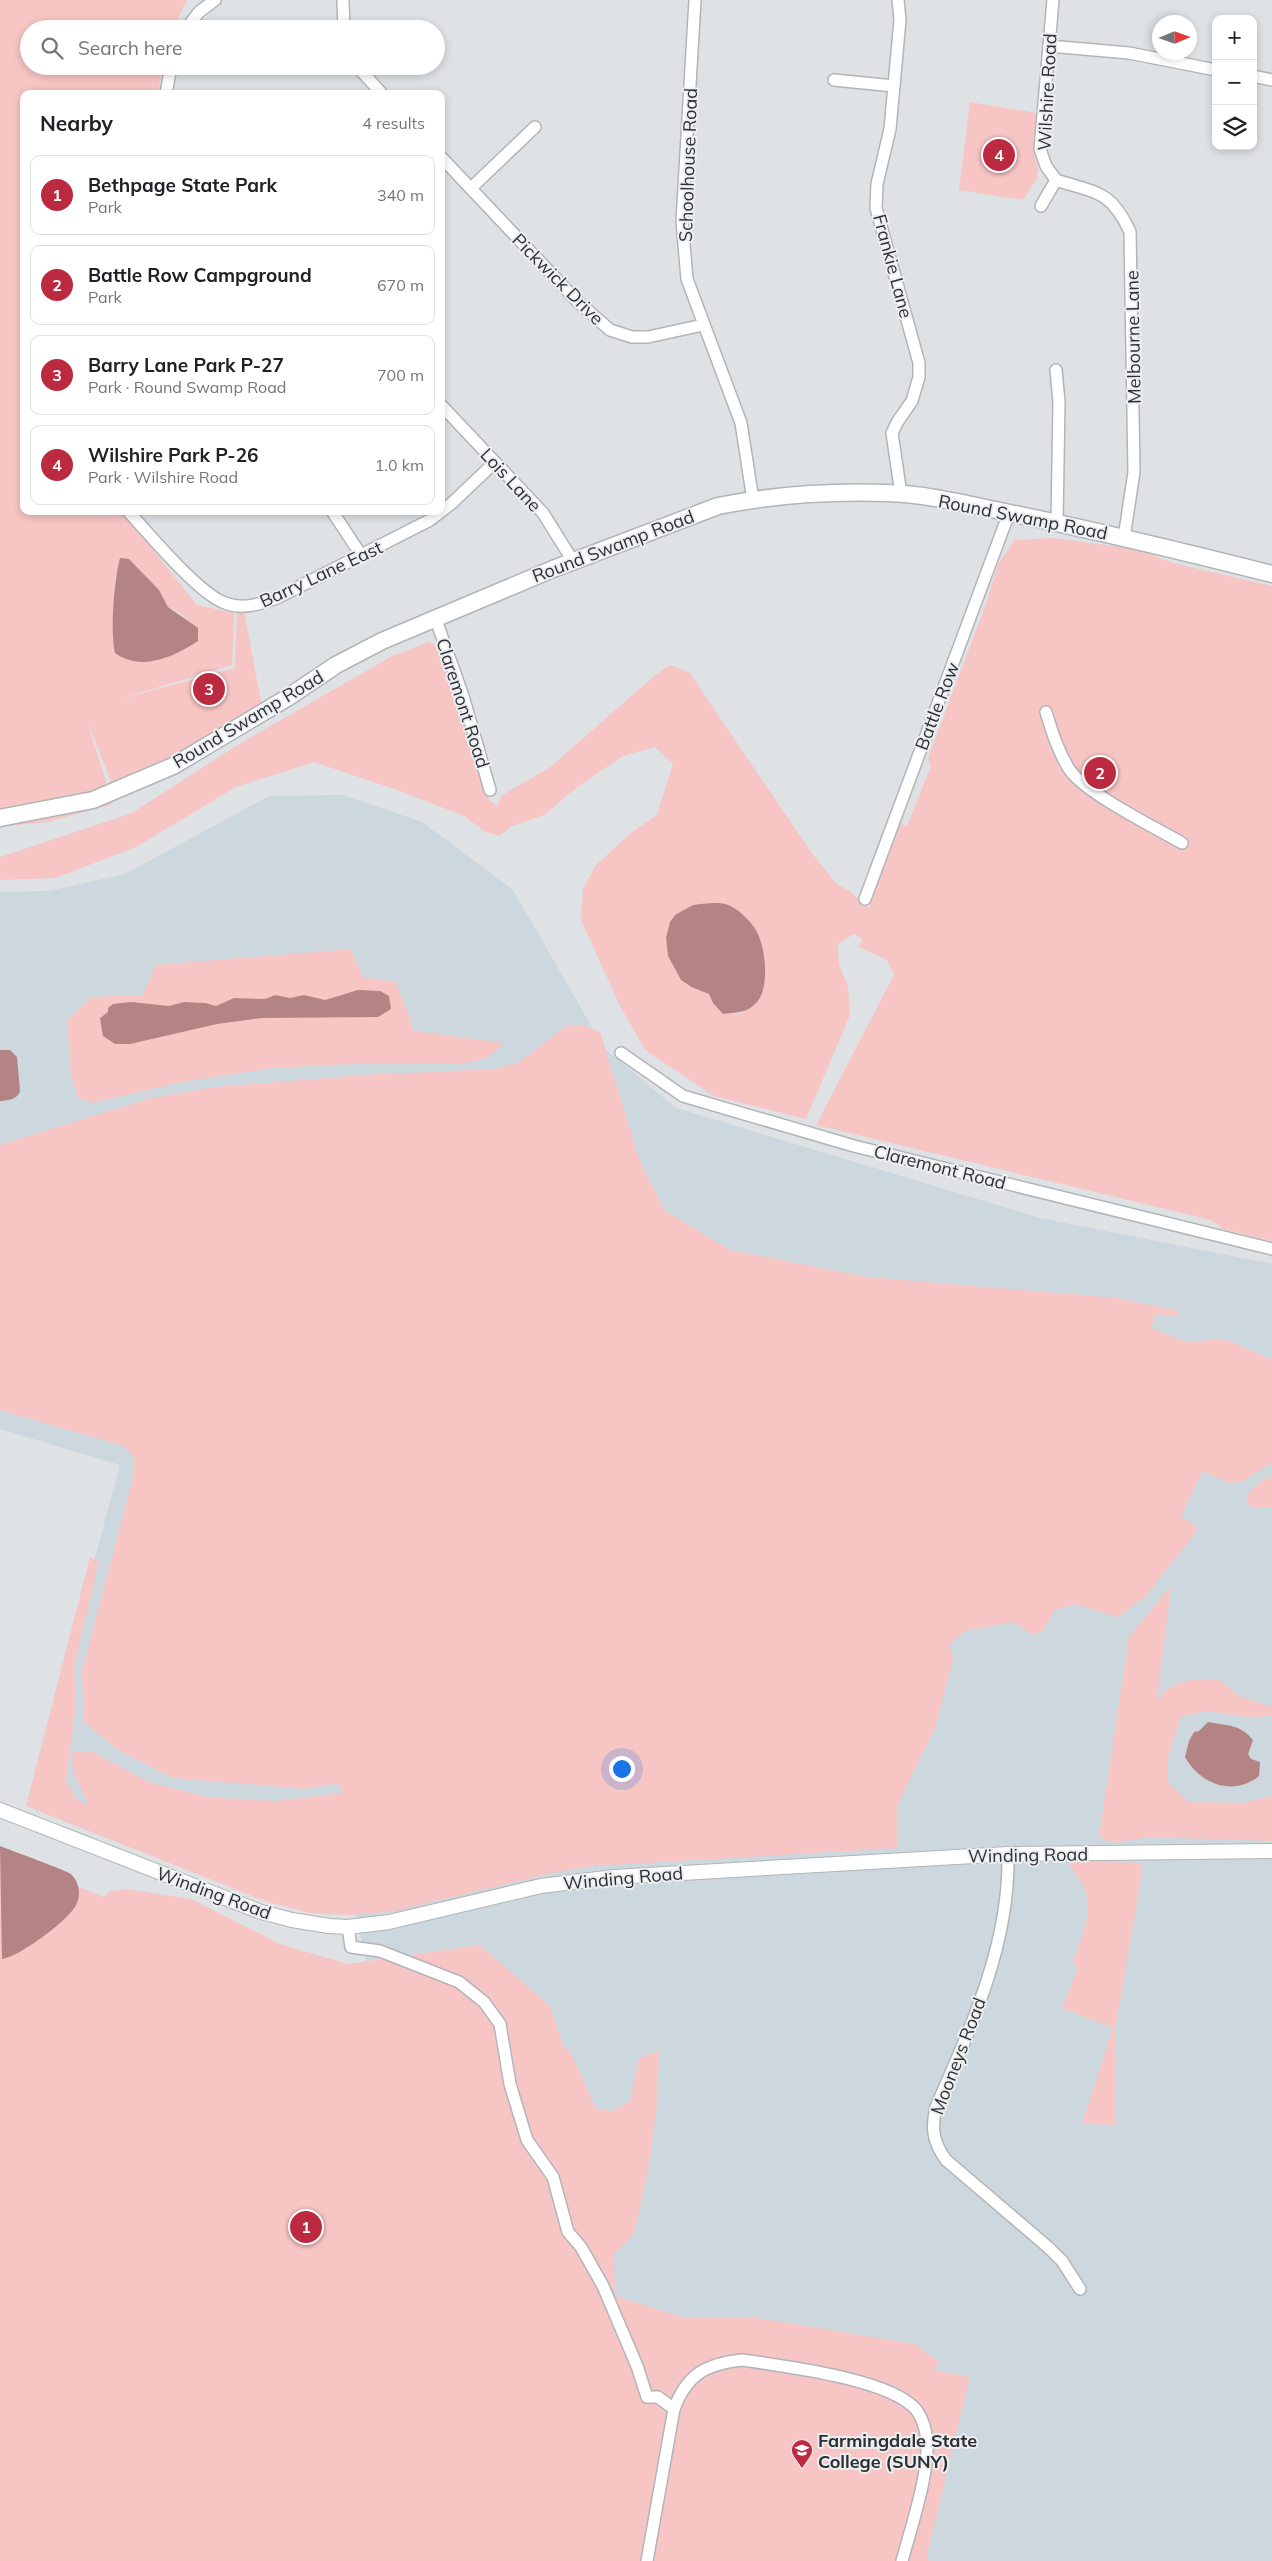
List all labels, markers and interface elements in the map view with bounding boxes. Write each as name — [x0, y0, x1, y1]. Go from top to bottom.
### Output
north arrow — [1152, 15, 1197, 60]
map controls — [1212, 15, 1257, 150]
button: + — [1212, 15, 1257, 60]
search box — [20, 20, 445, 75]
street label: Wilshire Road — [1032, 33, 1062, 151]
icon: search — [38, 34, 66, 62]
text: Search here — [78, 36, 182, 60]
button: − — [1212, 60, 1257, 105]
street label: Schoolhouse Road — [674, 88, 702, 242]
button: layers — [1212, 105, 1257, 150]
text: Nearby — [40, 110, 113, 136]
text: 4 results — [362, 113, 425, 133]
pin: 4 — [983, 136, 1015, 174]
text: Bethpage State Park — [88, 173, 277, 197]
text: 1 — [52, 185, 62, 205]
text: 340 m — [377, 185, 424, 205]
text: Park — [88, 197, 122, 217]
street label: Frankie Lane — [868, 211, 918, 321]
street label: Pickwick Drive — [507, 228, 609, 330]
text: Battle Row Campground — [88, 263, 312, 287]
street label: Melbourne Lane — [1120, 270, 1146, 404]
text: 2 — [52, 275, 62, 295]
text: 670 m — [377, 275, 424, 295]
text: Park — [88, 287, 122, 307]
text: Barry Lane Park P-27 — [88, 353, 284, 377]
text: 3 — [52, 365, 62, 385]
text: 700 m — [377, 365, 424, 385]
text: Park · Round Swamp Road — [88, 377, 286, 397]
text: Wilshire Park P-26 — [88, 443, 259, 467]
street label: Lois Lane — [476, 443, 546, 517]
text: 4 — [52, 455, 62, 475]
text: 1.0 km — [375, 455, 424, 475]
text: Park · Wilshire Road — [88, 467, 238, 487]
street label: Round Swamp Road — [937, 489, 1109, 545]
street label: Round Swamp Road — [529, 504, 697, 588]
street label: Barry Lane East — [256, 535, 386, 613]
street label: Claremont Road — [431, 635, 495, 771]
street label: Battle Row — [910, 659, 964, 753]
street label: Round Swamp Road — [168, 665, 328, 773]
pin: 3 — [193, 670, 225, 708]
pin: 2 — [1084, 754, 1116, 792]
street label: Claremont Road — [872, 1139, 1008, 1195]
your location — [609, 1756, 635, 1782]
street label: Winding Road — [968, 1842, 1088, 1868]
street label: Winding Road — [562, 1861, 684, 1895]
street label: Winding Road — [154, 1862, 274, 1924]
street label: Mooneys Road — [925, 1994, 991, 2118]
pin: 1 — [290, 2208, 322, 2246]
place label: Farmingdale State College (SUNY) — [818, 2429, 977, 2473]
school or university icon: Farmingdale State College (SUNY) — [790, 2438, 814, 2469]

